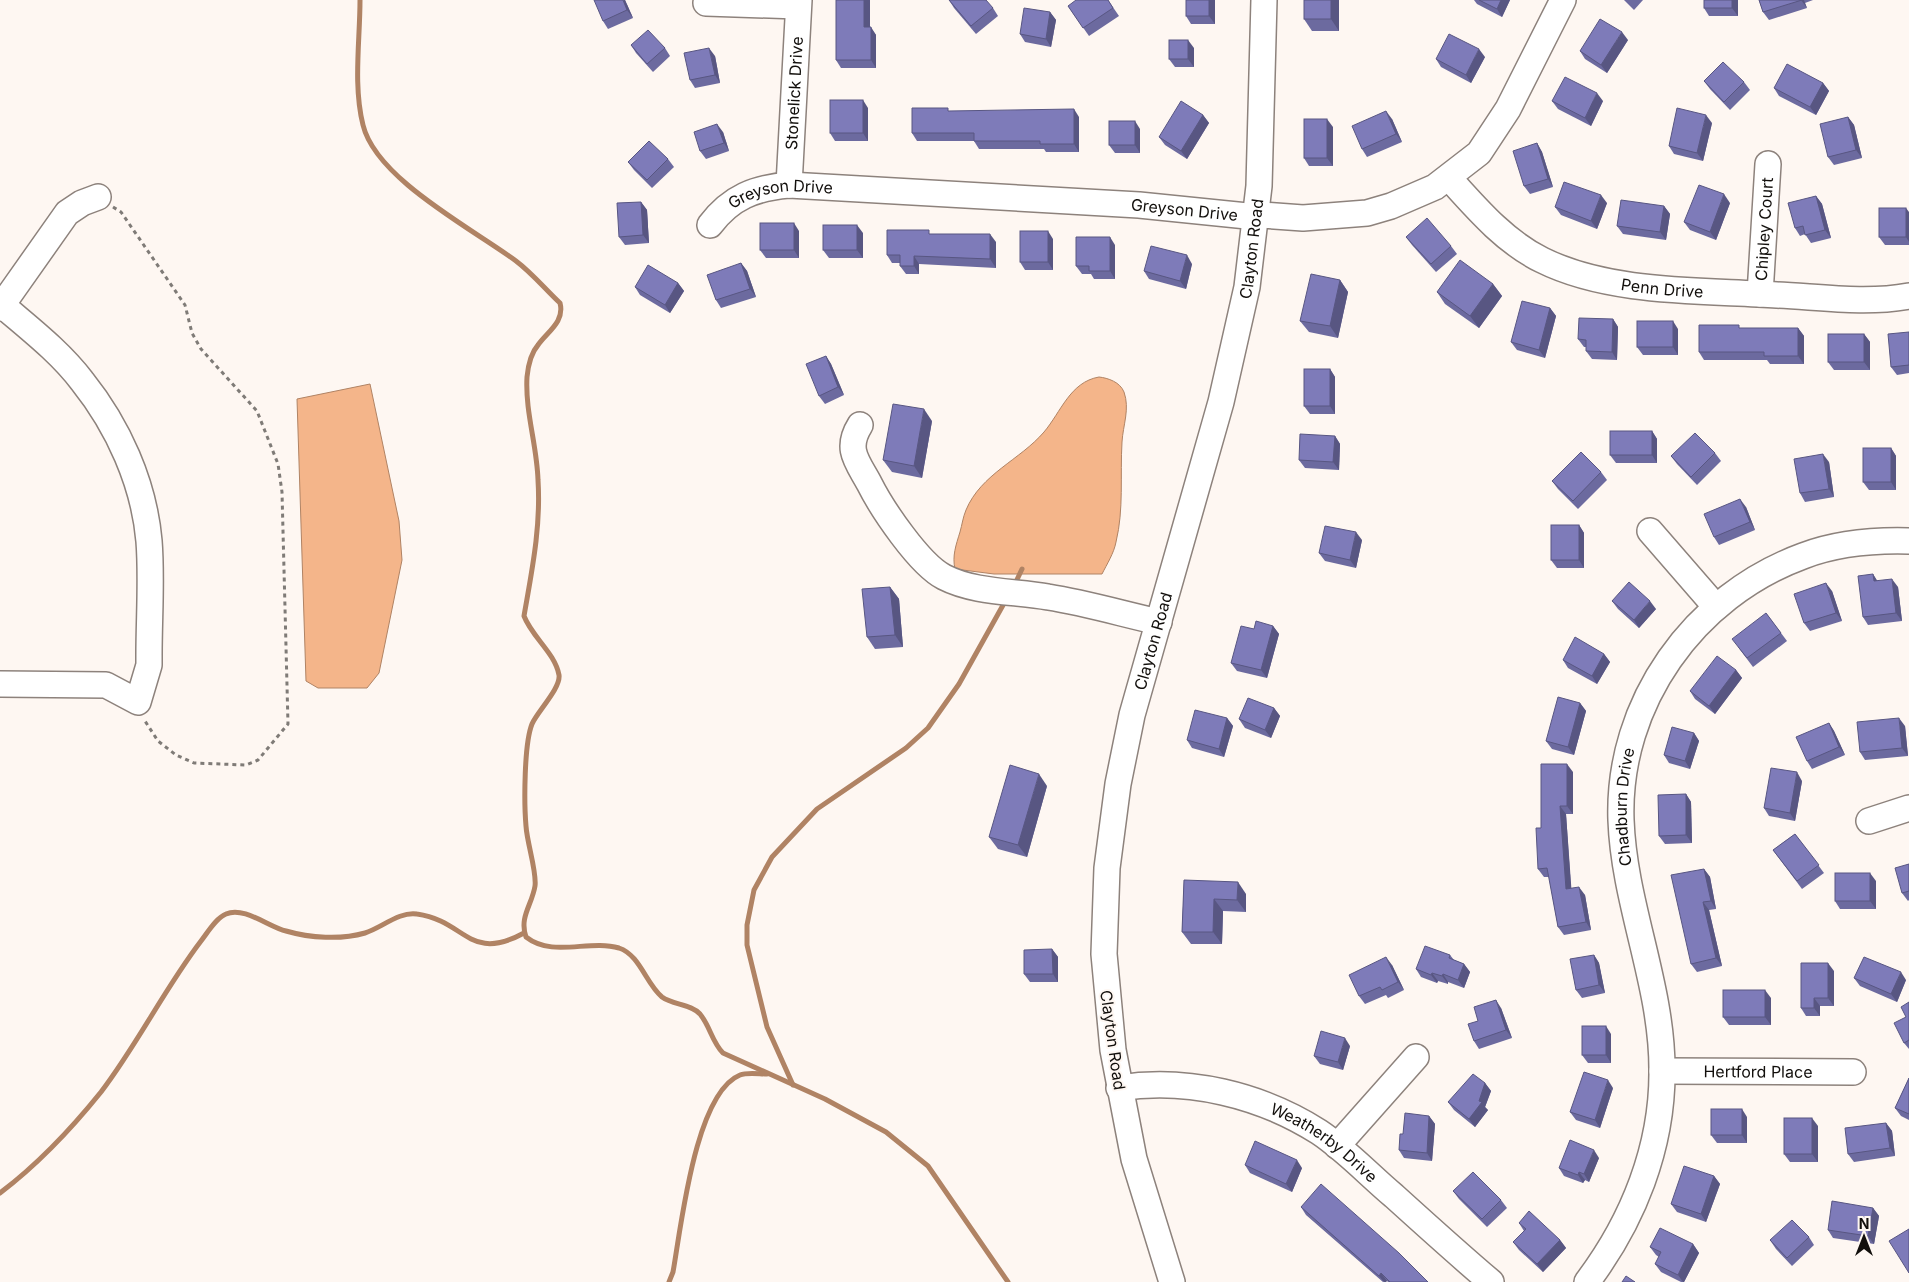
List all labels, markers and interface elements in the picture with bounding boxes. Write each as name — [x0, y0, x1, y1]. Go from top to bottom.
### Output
street label: Stonelick Drive — [781, 36, 807, 150]
street label: Greyson Drive — [724, 175, 834, 213]
street label: Chipley Court — [1751, 177, 1777, 281]
street label: Greyson Drive — [1130, 195, 1239, 225]
street label: Clayton Road — [1235, 198, 1267, 301]
street label: Penn Drive — [1620, 274, 1704, 302]
street label: Clayton Road — [1130, 590, 1176, 692]
street label: Chadburn Drive — [1611, 746, 1639, 868]
street label: Clayton Road — [1096, 989, 1130, 1091]
street label: Hertford Place — [1703, 1061, 1813, 1082]
street label: Weatherby Drive — [1268, 1098, 1382, 1186]
north arrow — [1839, 1212, 1889, 1262]
text: N — [1859, 1215, 1869, 1232]

